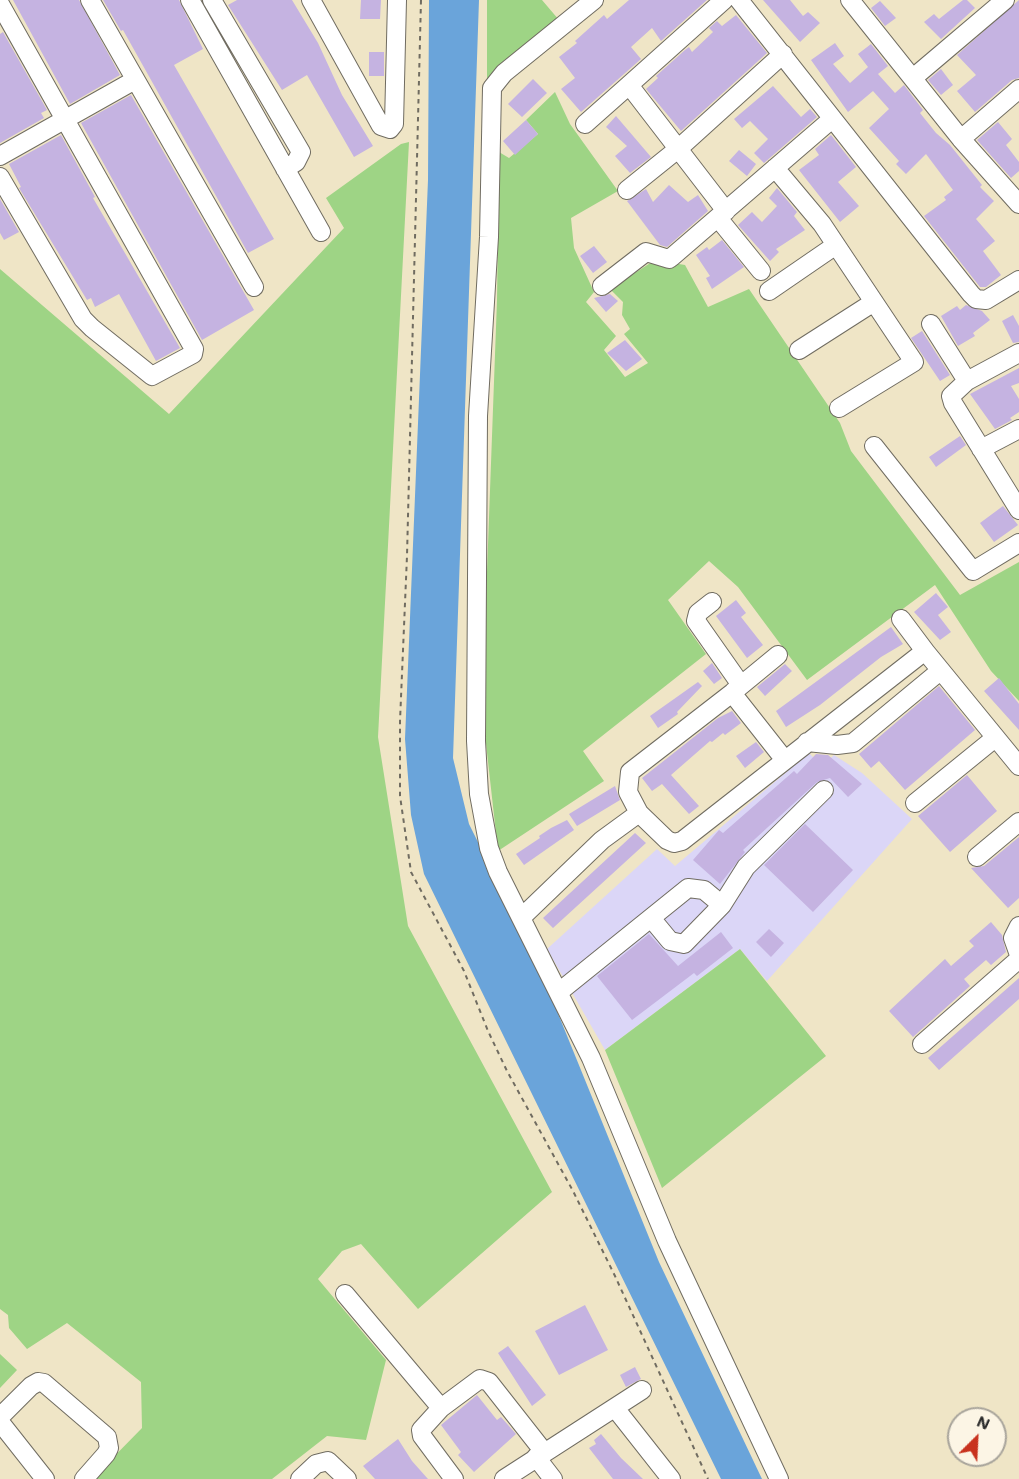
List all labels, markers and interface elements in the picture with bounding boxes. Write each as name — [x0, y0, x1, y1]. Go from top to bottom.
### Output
north arrow — [947, 1407, 1007, 1467]
text: N — [974, 1410, 994, 1434]

